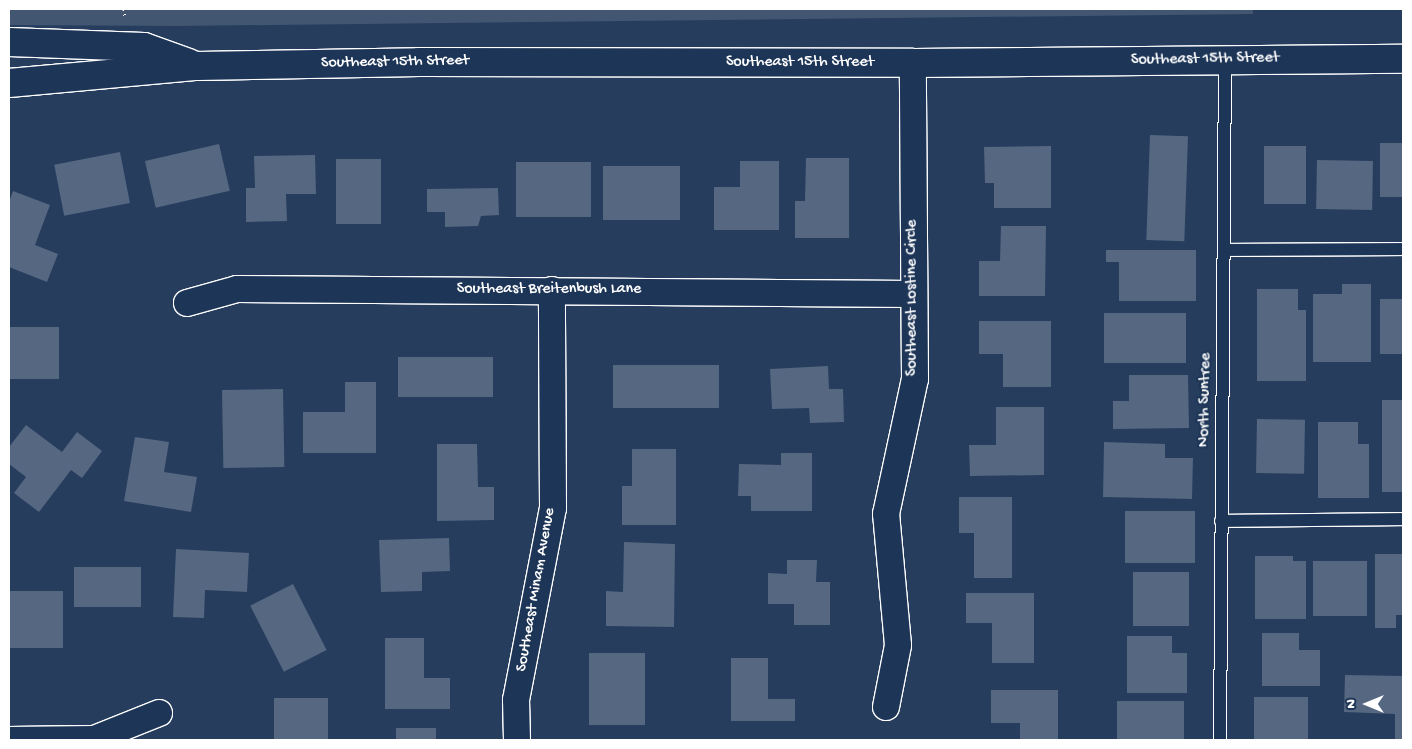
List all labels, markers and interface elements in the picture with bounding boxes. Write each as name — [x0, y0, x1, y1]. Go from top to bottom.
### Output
street label: Southeast 15th Street — [1131, 49, 1279, 71]
street label: Southeast 15th Street — [321, 52, 469, 74]
street label: Southeast 15th Street — [726, 53, 874, 73]
street label: Southeast Lostine Circle — [903, 220, 923, 376]
street label: Southeast Breitenbush Lane — [457, 280, 641, 300]
street label: North Suntree — [1196, 353, 1216, 447]
street label: Southeast Minam Avenue — [513, 507, 561, 673]
north arrow — [1342, 679, 1392, 729]
text: N — [1343, 699, 1360, 709]

